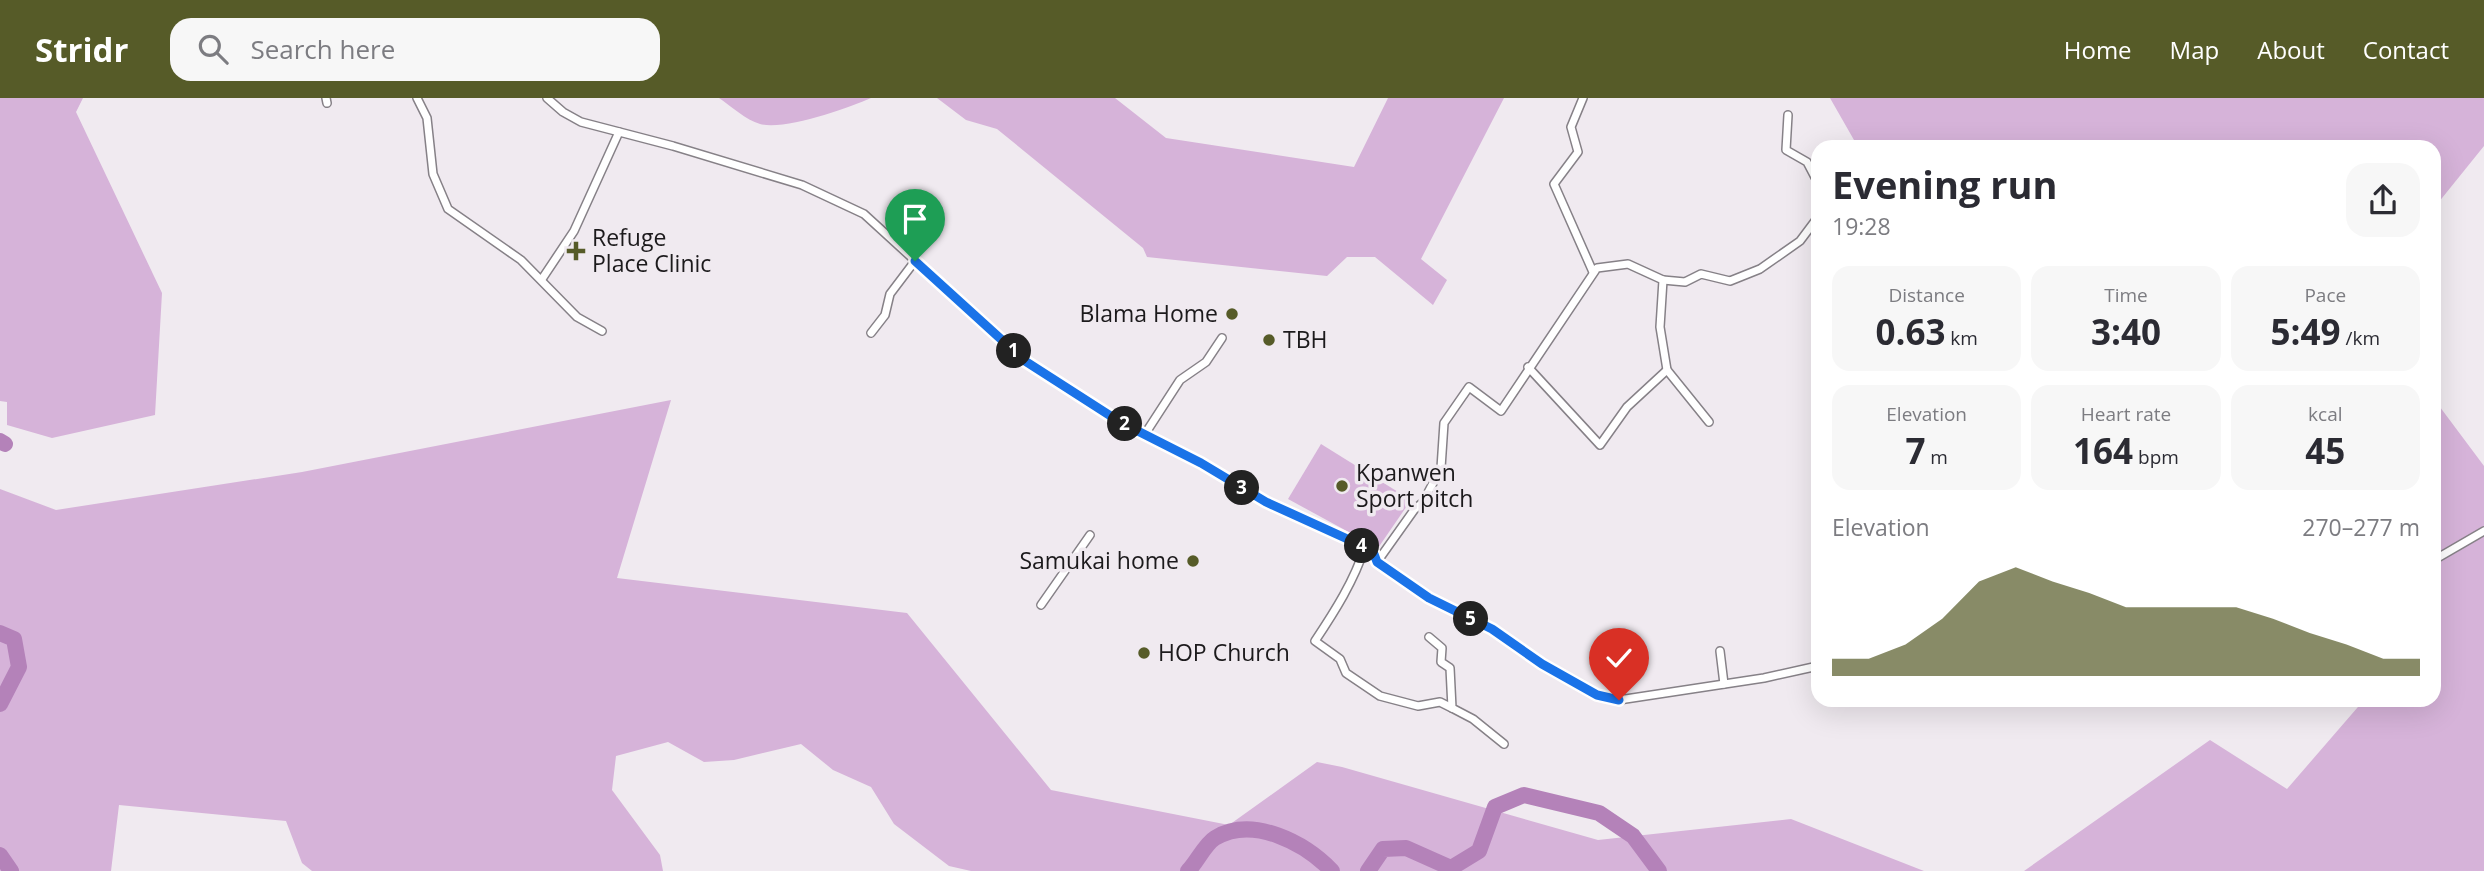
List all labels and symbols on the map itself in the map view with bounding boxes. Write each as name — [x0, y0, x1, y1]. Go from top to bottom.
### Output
pin — [885, 189, 945, 261]
place label: Refuge Place Clinic — [592, 221, 711, 279]
marker: Refuge Place Clinic — [566, 241, 586, 261]
place label: Blama Home — [1080, 297, 1218, 329]
marker: Blama Home — [1224, 306, 1240, 322]
place label: TBH — [1283, 323, 1327, 355]
marker: TBH — [1261, 332, 1277, 348]
pin: 1 — [996, 334, 1032, 368]
pin: 2 — [1108, 406, 1142, 442]
place label: Kpanwen Sport pitch — [1356, 456, 1473, 514]
pin: 3 — [1224, 470, 1260, 506]
marker: Kpanwen Sport pitch — [1334, 478, 1350, 494]
pin: 4 — [1344, 528, 1380, 564]
place label: Samukai home — [1019, 544, 1179, 576]
marker: Samukai home — [1185, 553, 1201, 569]
pin: 5 — [1454, 602, 1488, 636]
pin — [1589, 628, 1649, 700]
place label: HOP Church — [1158, 636, 1290, 668]
marker: HOP Church — [1136, 645, 1152, 661]

